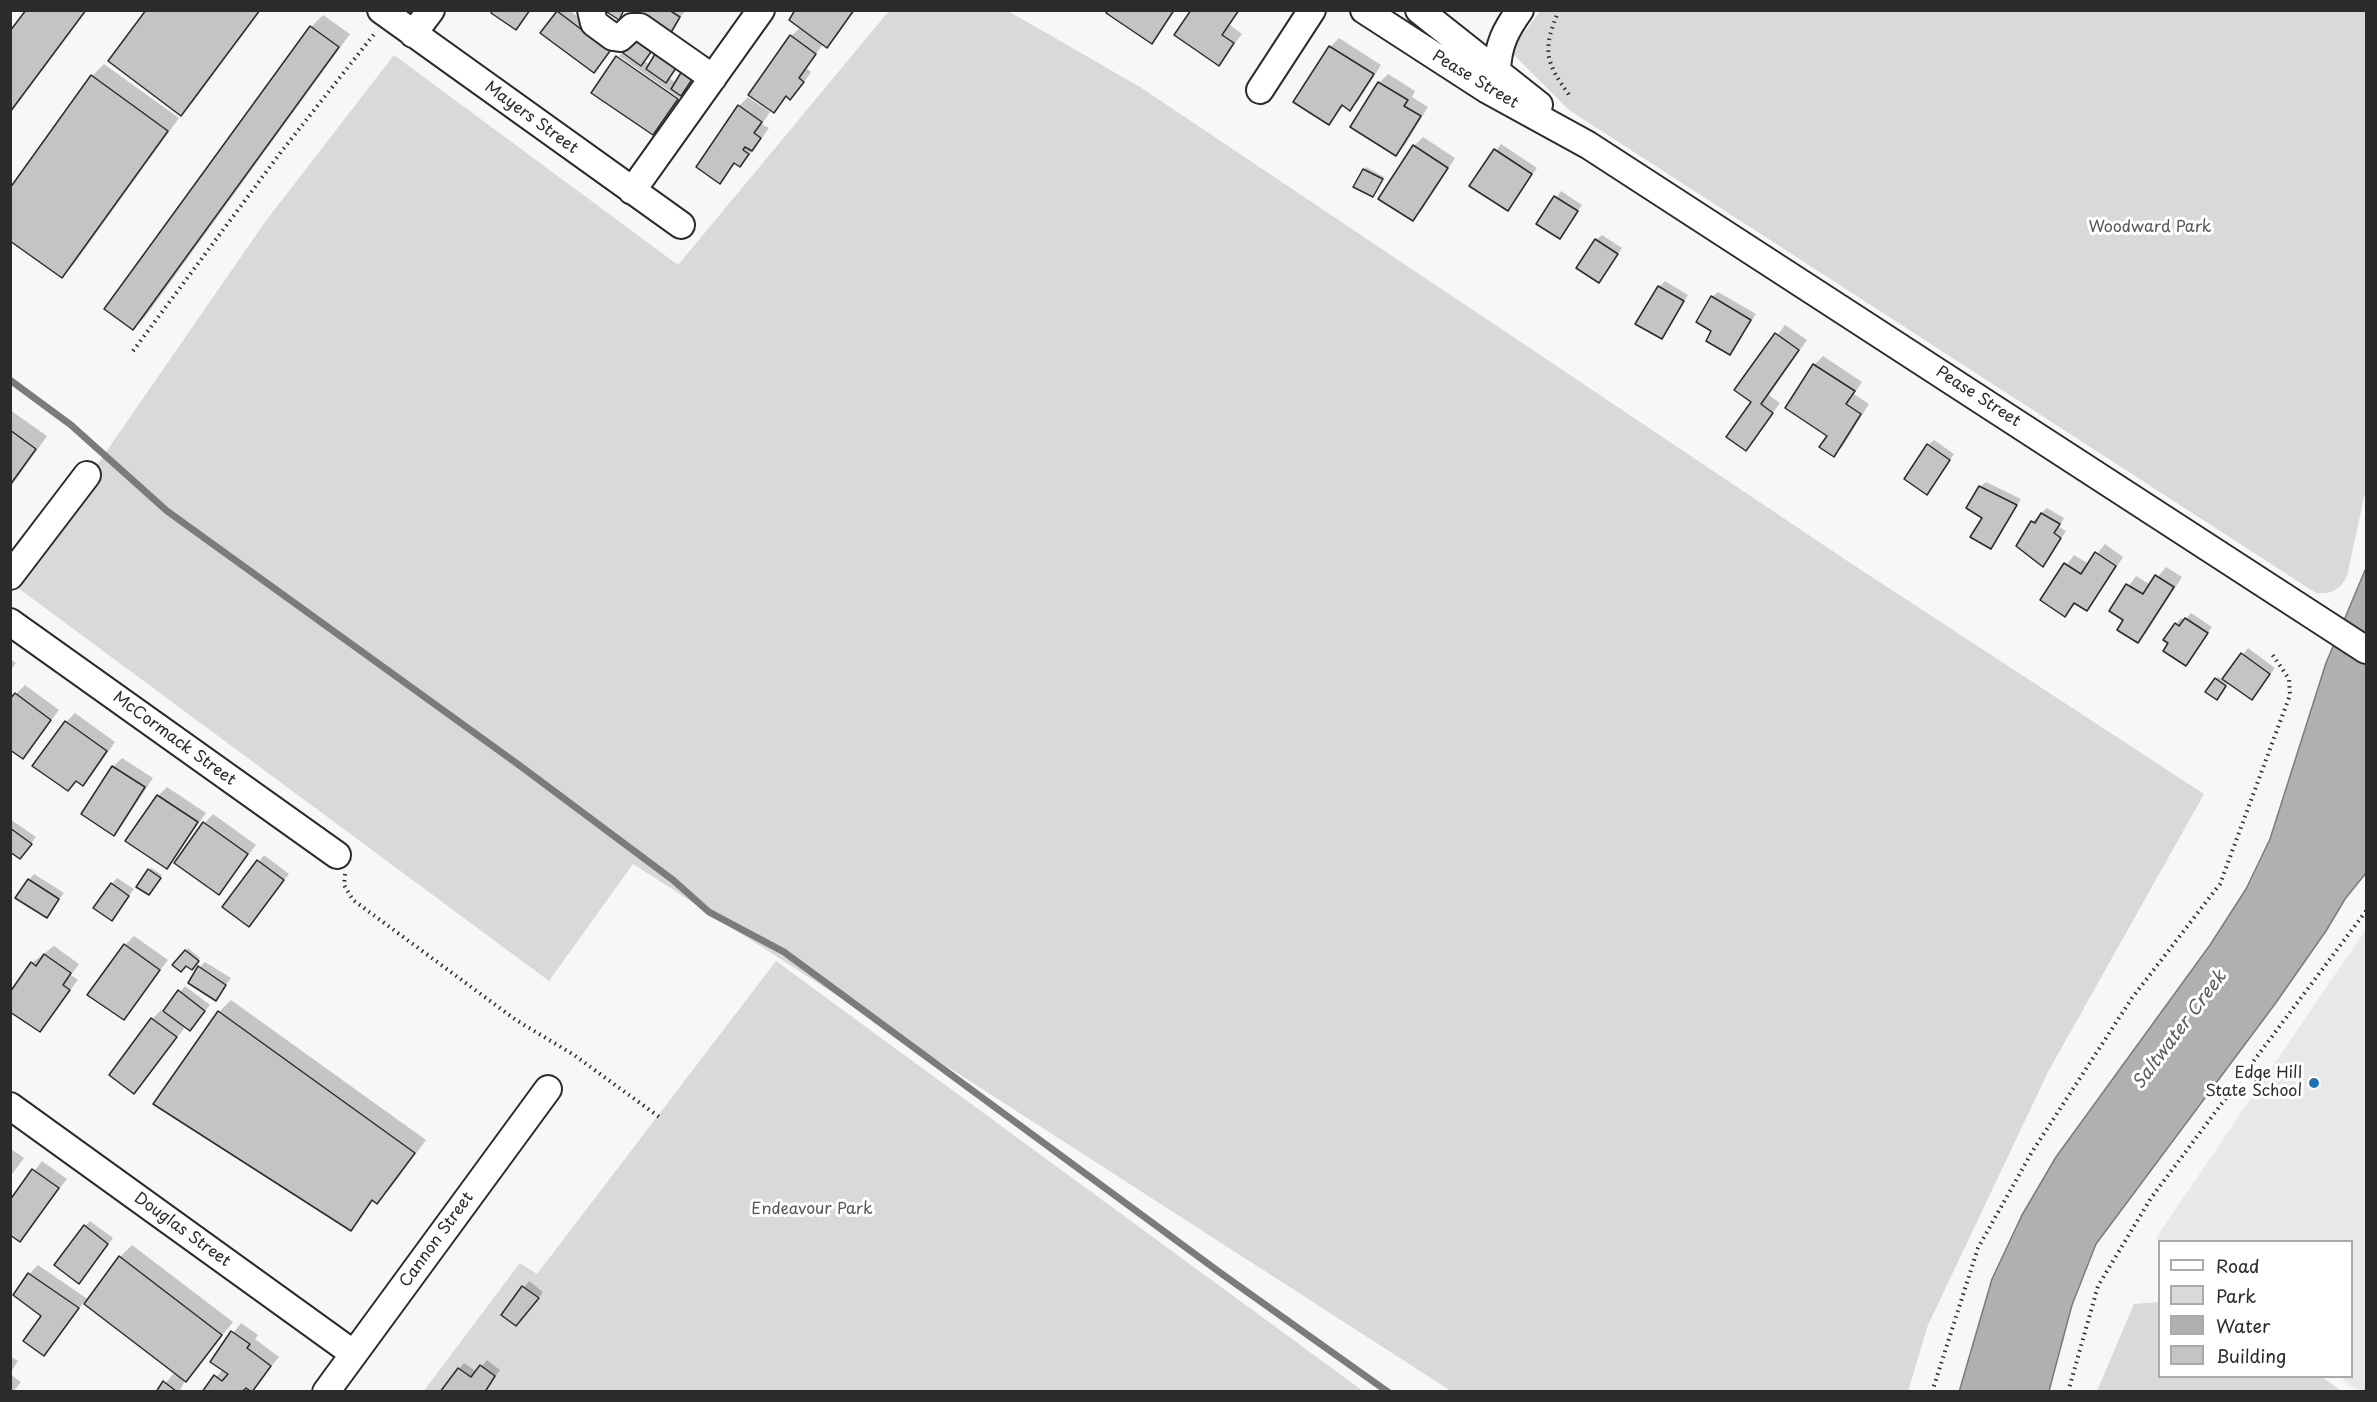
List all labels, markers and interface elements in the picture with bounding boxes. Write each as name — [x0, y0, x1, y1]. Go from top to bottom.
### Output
street label: Pease Street — [1429, 47, 1521, 113]
street label: Mayers Street — [481, 78, 581, 158]
park label: Woodward Park — [2088, 218, 2212, 238]
street label: Pease Street — [1932, 363, 2024, 431]
street label: McCormack Street — [109, 688, 239, 790]
water label: Saltwater Creek — [2128, 967, 2232, 1093]
place label: Edge Hill State School — [2205, 1064, 2302, 1102]
marker: Edge Hill State School — [2307, 1076, 2321, 1090]
street label: Douglas Street — [130, 1189, 234, 1271]
street label: Cannon Street — [396, 1189, 478, 1291]
park label: Endeavour Park — [751, 1200, 873, 1220]
legend — [2158, 1240, 2353, 1378]
text: Road — [2216, 1252, 2260, 1279]
text: Park — [2216, 1282, 2256, 1309]
text: Water — [2216, 1312, 2270, 1339]
text: Building — [2216, 1342, 2286, 1369]

